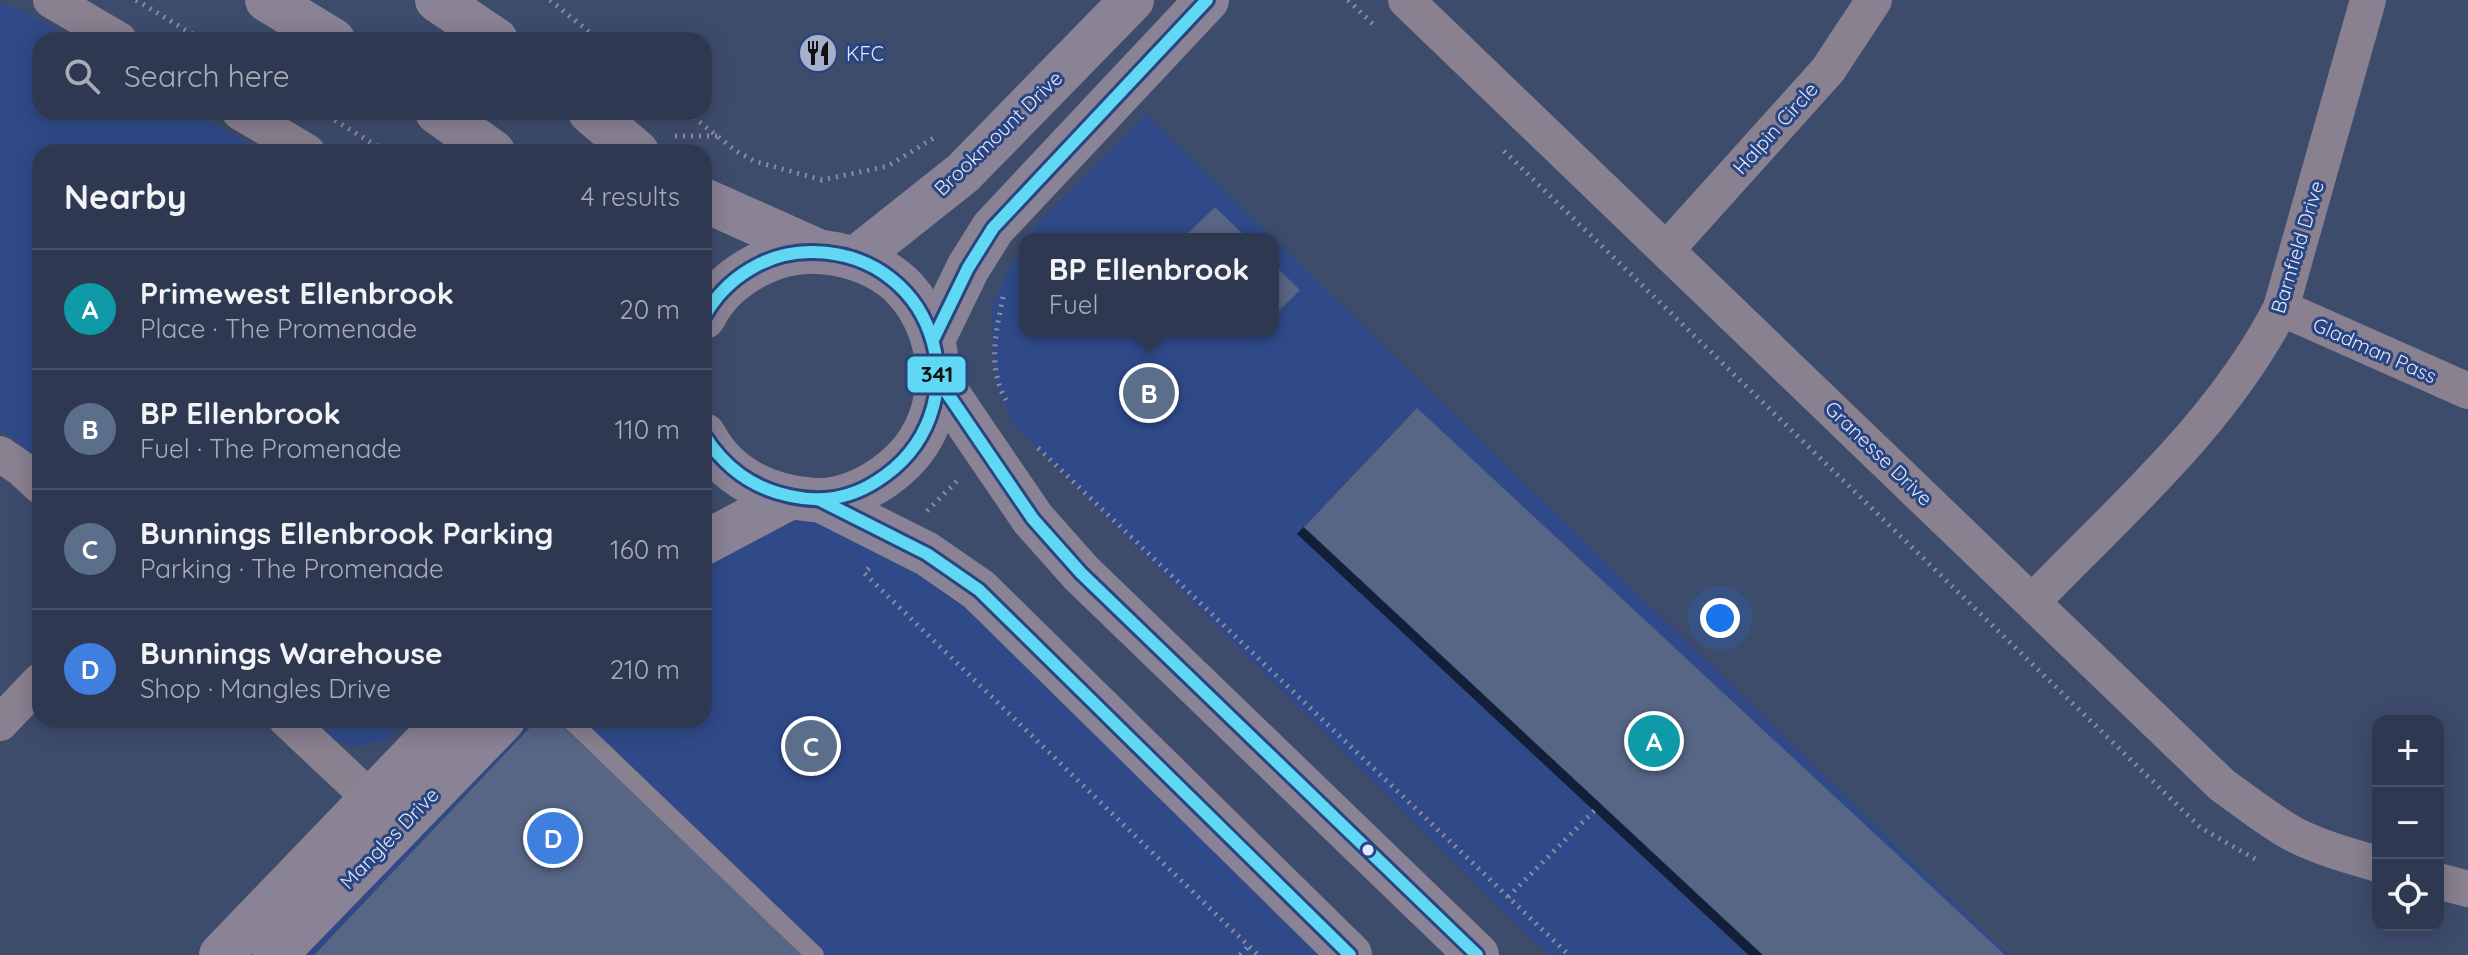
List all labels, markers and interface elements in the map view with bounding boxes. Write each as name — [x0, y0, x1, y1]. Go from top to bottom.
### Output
search box — [32, 32, 712, 120]
restaurant icon: KFC — [797, 32, 839, 74]
place label: KFC — [846, 41, 884, 66]
icon: search — [60, 54, 104, 98]
text: Search here — [124, 57, 290, 95]
street label: Brookmount Drive — [929, 65, 1067, 201]
street label: Halpin Circle — [1727, 77, 1823, 179]
text: Nearby — [64, 175, 187, 218]
street label: Barnfield Drive — [2265, 178, 2329, 316]
text: 4 results — [581, 180, 680, 213]
popup — [1019, 233, 1279, 337]
text: BP Ellenbrook — [1049, 250, 1249, 288]
text: Primewest Ellenbrook — [140, 274, 454, 312]
text: Fuel — [1049, 288, 1099, 321]
text: A — [82, 293, 98, 326]
text: 20 m — [619, 293, 680, 326]
text: Place · The Promenade — [140, 312, 417, 345]
street label: Gladman Pass — [2309, 312, 2441, 388]
line badge: 341 — [906, 355, 967, 394]
text: 341 — [921, 360, 953, 388]
pin: B — [1123, 363, 1175, 423]
text: BP Ellenbrook — [140, 394, 341, 432]
street label: Granesse Drive — [1820, 395, 1938, 511]
text: B — [81, 413, 99, 446]
text: 110 m — [614, 413, 680, 446]
text: Fuel · The Promenade — [140, 432, 402, 465]
text: Bunnings Ellenbrook Parking — [140, 514, 553, 552]
text: C — [82, 533, 98, 566]
text: 160 m — [610, 533, 680, 566]
text: Parking · The Promenade — [140, 552, 444, 585]
your location — [1700, 598, 1740, 638]
text: Bunnings Warehouse — [140, 634, 443, 672]
text: D — [81, 653, 99, 686]
text: 210 m — [610, 653, 680, 686]
text: Shop · Mangles Drive — [140, 672, 391, 705]
pin: A — [1628, 711, 1680, 771]
map controls — [2372, 715, 2444, 931]
button: + — [2372, 715, 2444, 787]
pin: C — [785, 716, 837, 776]
street label: Mangles Drive — [334, 782, 444, 894]
button: − — [2372, 787, 2444, 859]
pin: D — [527, 808, 579, 868]
unlabelled marker — [1360, 842, 1376, 858]
button: locate — [2372, 859, 2444, 931]

